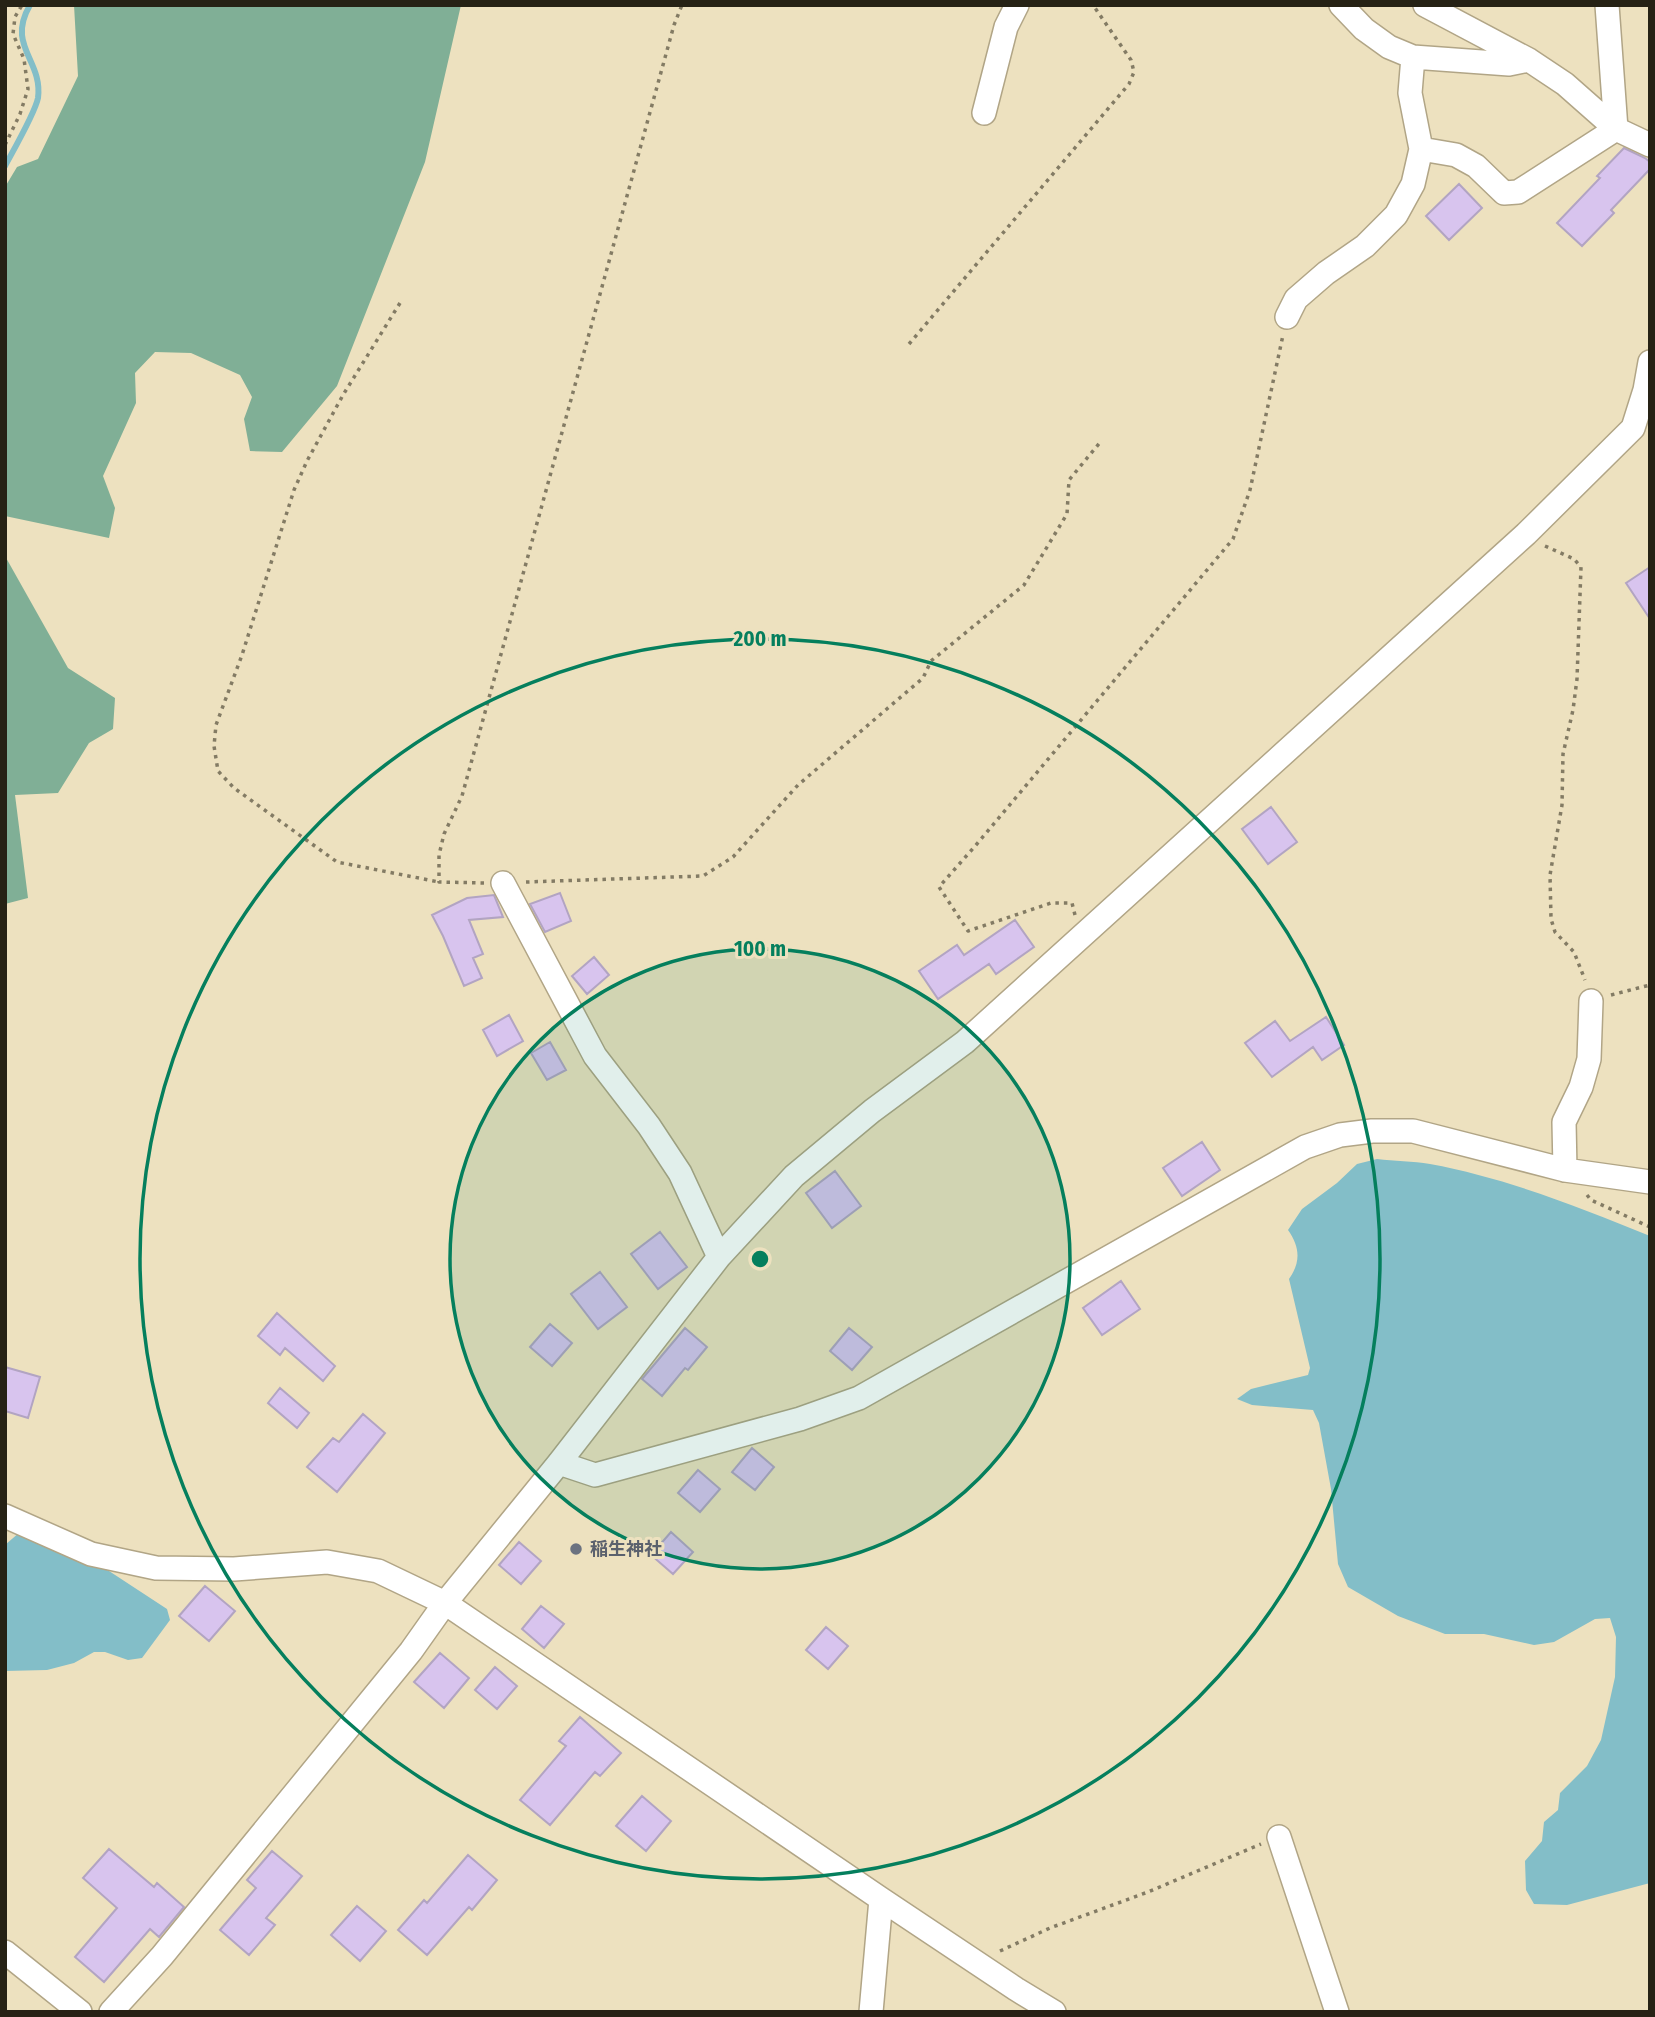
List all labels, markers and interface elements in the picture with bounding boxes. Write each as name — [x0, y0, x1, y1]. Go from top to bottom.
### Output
text: 200 m — [732, 626, 787, 652]
text: 100 m — [734, 936, 786, 962]
centre of rings — [748, 1247, 772, 1271]
place label: 稲生神社 — [590, 1538, 662, 1560]
marker: 稲生神社 — [568, 1541, 584, 1557]

